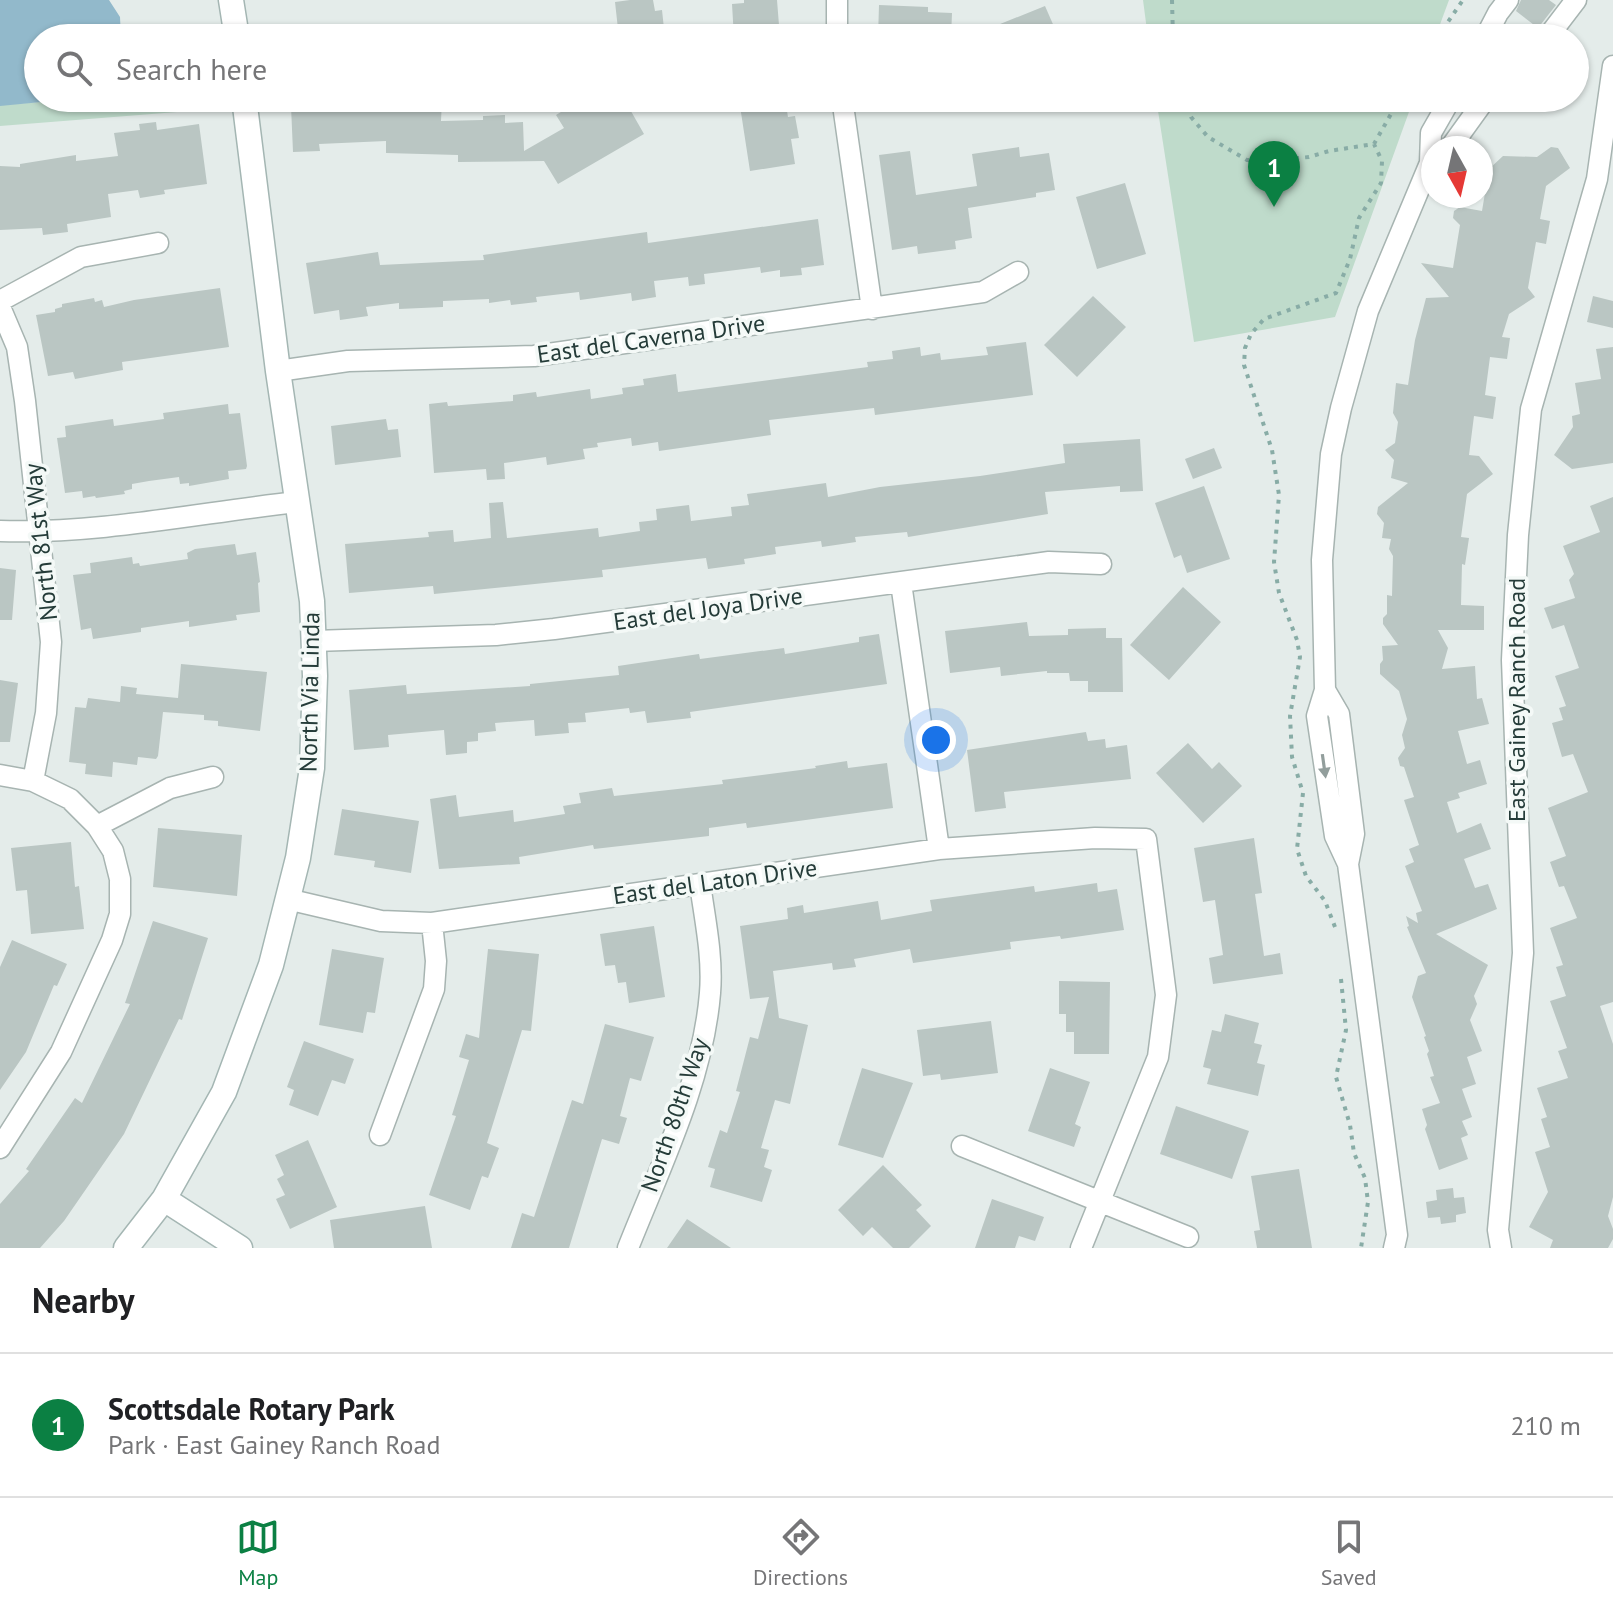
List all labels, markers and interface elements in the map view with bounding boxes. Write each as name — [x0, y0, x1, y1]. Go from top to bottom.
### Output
search box — [24, 24, 1589, 112]
icon: search — [52, 46, 96, 90]
text: Search here — [116, 49, 267, 88]
north arrow — [1421, 136, 1493, 208]
pin: 1 — [1248, 141, 1300, 207]
street label: East del Caverna Drive — [535, 307, 767, 370]
street label: North 81st Way — [17, 462, 64, 622]
street label: East Gainey Ranch Road — [1501, 578, 1532, 822]
street label: East del Joya Drive — [611, 580, 805, 637]
street label: North Via Linda — [293, 612, 326, 772]
your location — [916, 720, 956, 760]
one-way arrow — [1318, 754, 1331, 779]
street label: East del Laton Drive — [611, 852, 819, 911]
street label: North 80th Way — [634, 1034, 715, 1196]
text: Nearby — [32, 1278, 134, 1322]
text: Scottsdale Rotary Park — [108, 1389, 394, 1428]
text: 1 — [51, 1409, 65, 1442]
text: 210 m — [1510, 1409, 1581, 1442]
text: Park · East Gainey Ranch Road — [108, 1428, 440, 1461]
tab: Map — [236, 1515, 280, 1591]
tab: Directions — [753, 1515, 848, 1591]
tab: Saved — [1321, 1515, 1377, 1591]

